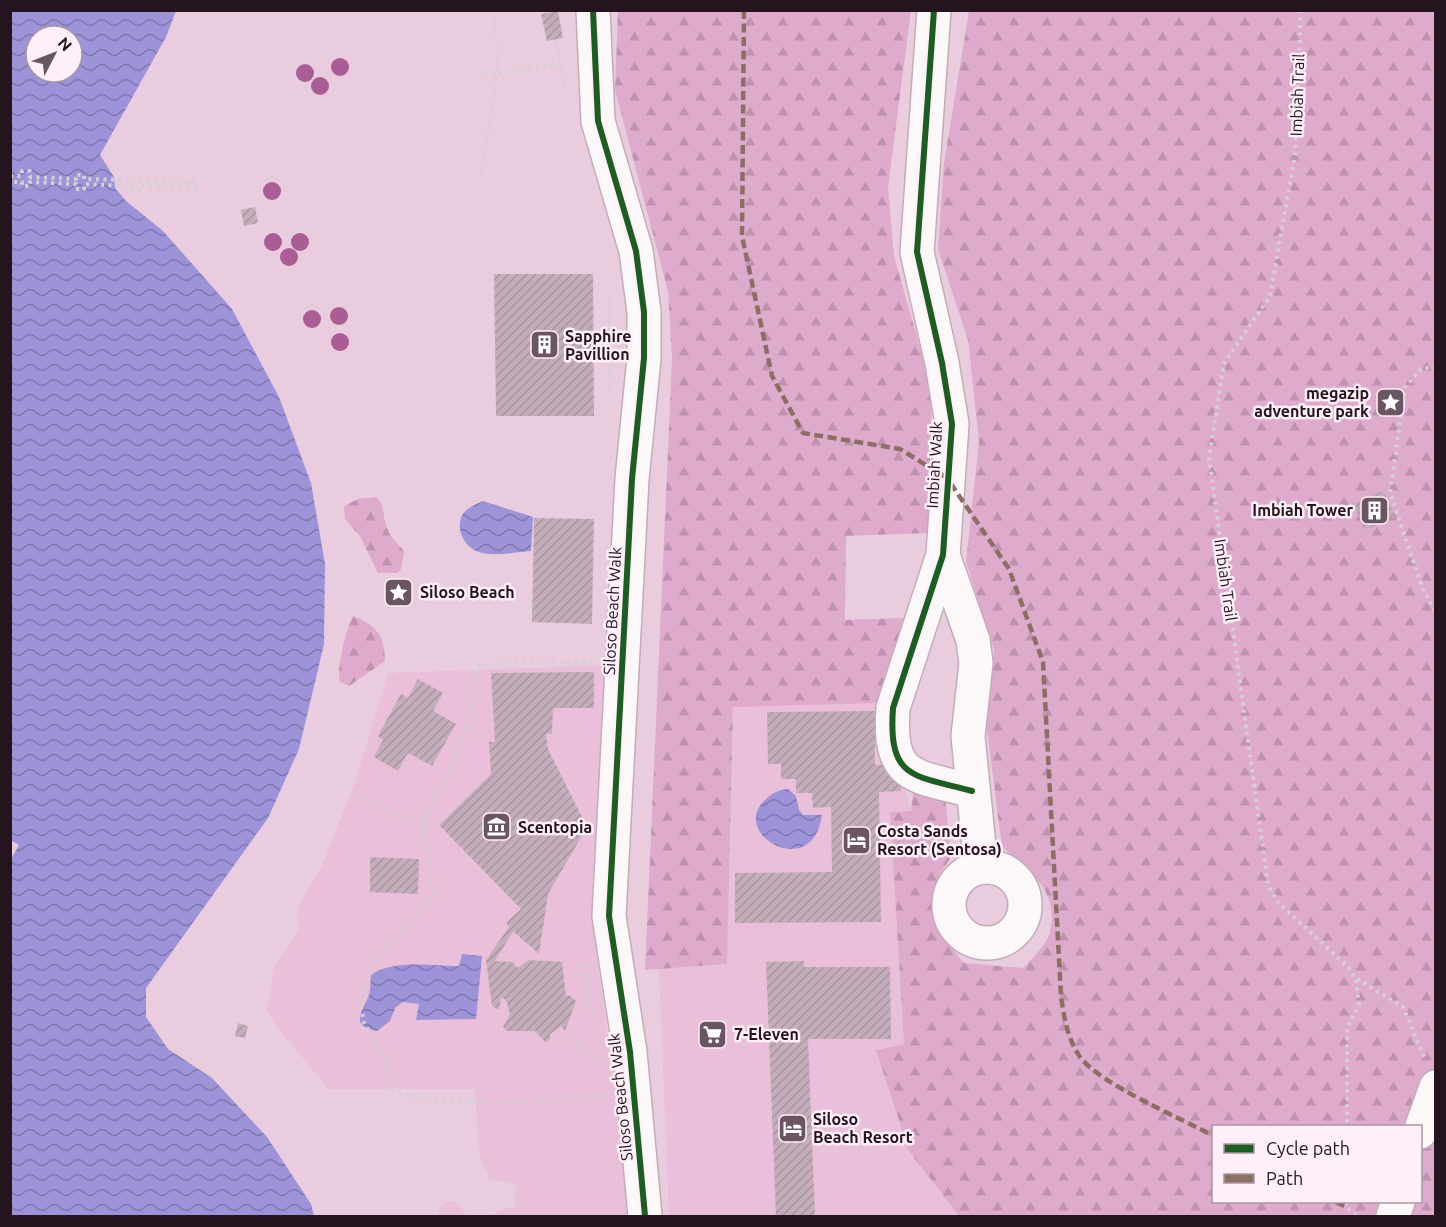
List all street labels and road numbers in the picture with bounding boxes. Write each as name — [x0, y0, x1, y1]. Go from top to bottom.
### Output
street label: Imbiah Trail — [1287, 53, 1307, 137]
street label: Imbiah Walk — [923, 421, 945, 509]
street label: Imbiah Trail — [1211, 538, 1241, 622]
street label: Siloso Beach Walk — [600, 546, 624, 676]
street label: Siloso Beach Walk — [604, 1032, 636, 1162]

